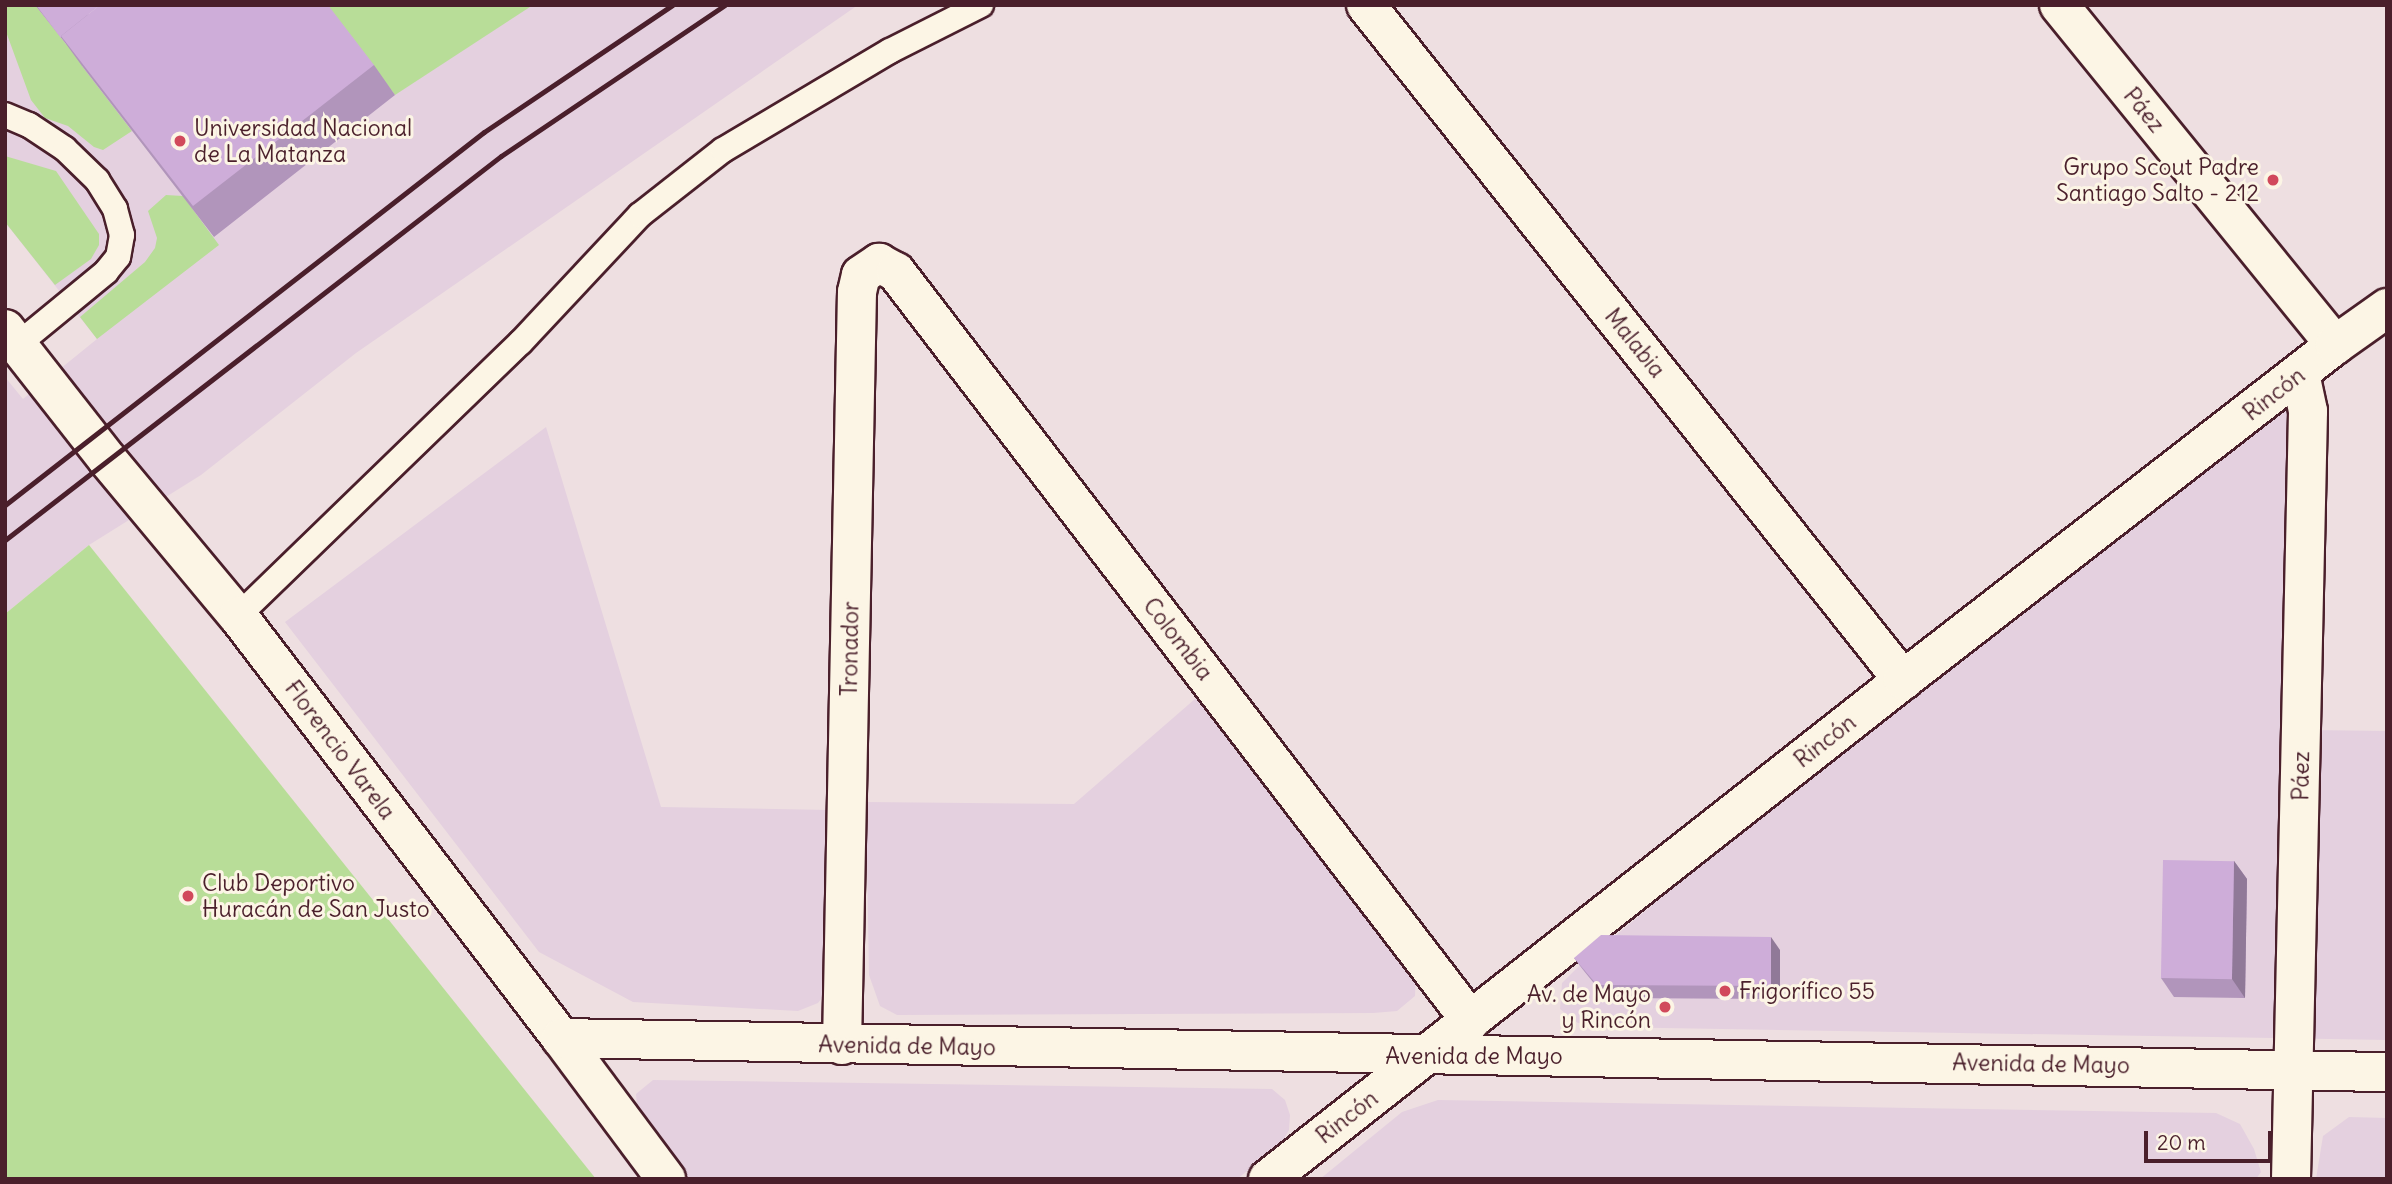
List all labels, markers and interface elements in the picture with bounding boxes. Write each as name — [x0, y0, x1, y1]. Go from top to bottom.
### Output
street label: Páez — [2118, 82, 2170, 138]
place label: Universidad Nacional de La Matanza — [194, 114, 412, 168]
marker: Universidad Nacional de La Matanza — [172, 133, 188, 149]
place label: Grupo Scout Padre Santiago Salto - 212 — [2056, 153, 2259, 207]
marker: Grupo Scout Padre Santiago Salto - 212 — [2265, 172, 2281, 188]
street label: Malabia — [1599, 303, 1671, 383]
street label: Rincón — [2238, 361, 2310, 427]
street label: Colombia — [1137, 592, 1219, 686]
street label: Tronador — [835, 601, 865, 697]
street label: Florencio Varela — [279, 675, 401, 825]
street label: Rincón — [1789, 708, 1861, 774]
street label: Páez — [2287, 751, 2315, 801]
place label: Club Deportivo Huracán de San Justo — [202, 869, 430, 923]
marker: Club Deportivo Huracán de San Justo — [180, 888, 196, 904]
place label: Frigorífico 55 — [1739, 977, 1875, 1005]
place label: Av. de Mayo y Rincón — [1527, 980, 1651, 1034]
marker: Frigorífico 55 — [1717, 983, 1733, 999]
marker: Av. de Mayo y Rincón — [1657, 999, 1673, 1015]
street label: Avenida de Mayo — [818, 1031, 996, 1061]
street label: Avenida de Mayo — [1385, 1042, 1563, 1070]
street label: Avenida de Mayo — [1952, 1049, 2130, 1079]
street label: Rincón — [1311, 1084, 1383, 1150]
scale bar — [2147, 1118, 2275, 1162]
text: 20 m — [2157, 1129, 2206, 1156]

